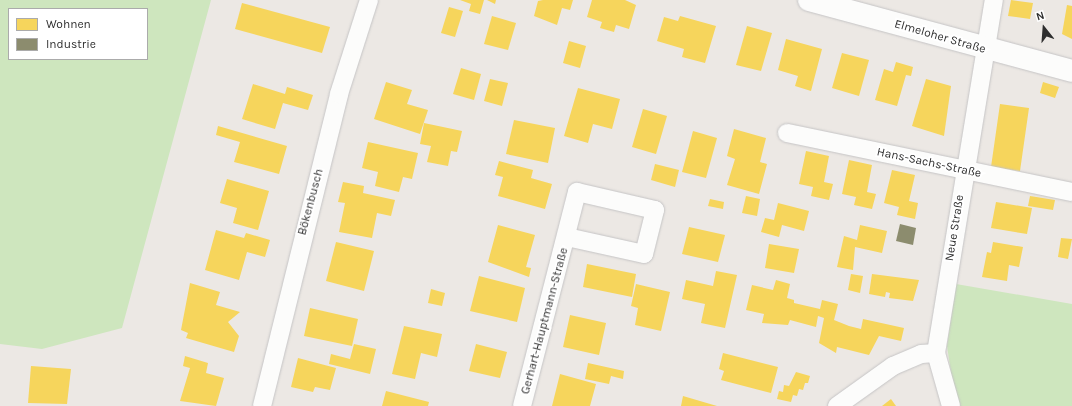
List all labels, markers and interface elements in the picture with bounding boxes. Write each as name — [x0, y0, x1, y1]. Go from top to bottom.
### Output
legend — [8, 8, 148, 60]
north arrow — [1024, 8, 1064, 48]
text: N — [1035, 9, 1046, 23]
text: Wohnen — [46, 17, 91, 31]
street label: Elmeloher Straße — [893, 17, 987, 57]
text: Industrie — [46, 37, 96, 51]
street label: Hans-Sachs-Straße — [875, 145, 983, 181]
street label: Bökenbusch — [295, 167, 327, 237]
street label: Neue Straße — [943, 194, 967, 262]
street label: Gerhart-Hauptmann-Straße — [518, 246, 572, 396]

